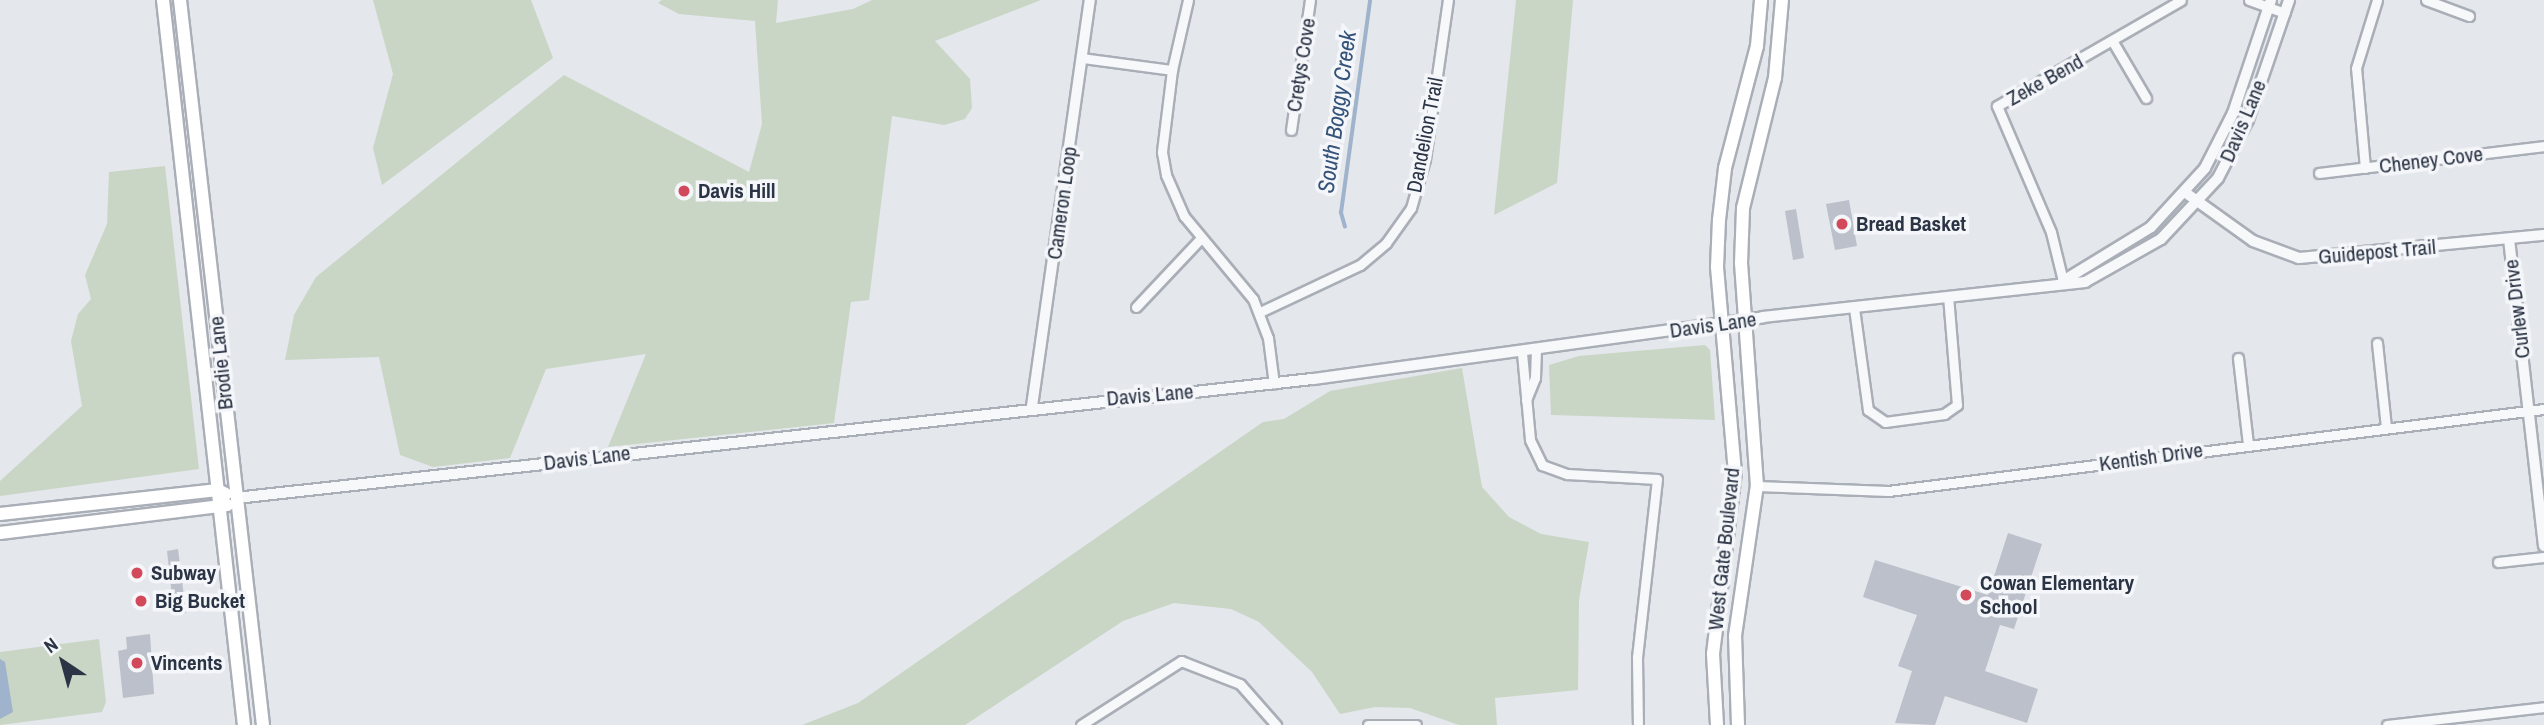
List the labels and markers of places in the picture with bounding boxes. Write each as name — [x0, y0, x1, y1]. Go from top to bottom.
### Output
place label: Davis Hill — [698, 178, 776, 204]
marker: Davis Hill — [676, 183, 692, 199]
place label: Bread Basket — [1856, 211, 1966, 237]
marker: Bread Basket — [1834, 216, 1850, 232]
place label: Subway — [151, 560, 216, 586]
marker: Subway — [129, 565, 145, 581]
place label: Cowan Elementary School — [1980, 570, 2134, 620]
marker: Cowan Elementary School — [1958, 587, 1974, 603]
place label: Big Bucket — [155, 588, 245, 614]
marker: Big Bucket — [133, 593, 149, 609]
place label: Vincents — [151, 650, 222, 676]
marker: Vincents — [129, 655, 145, 671]

